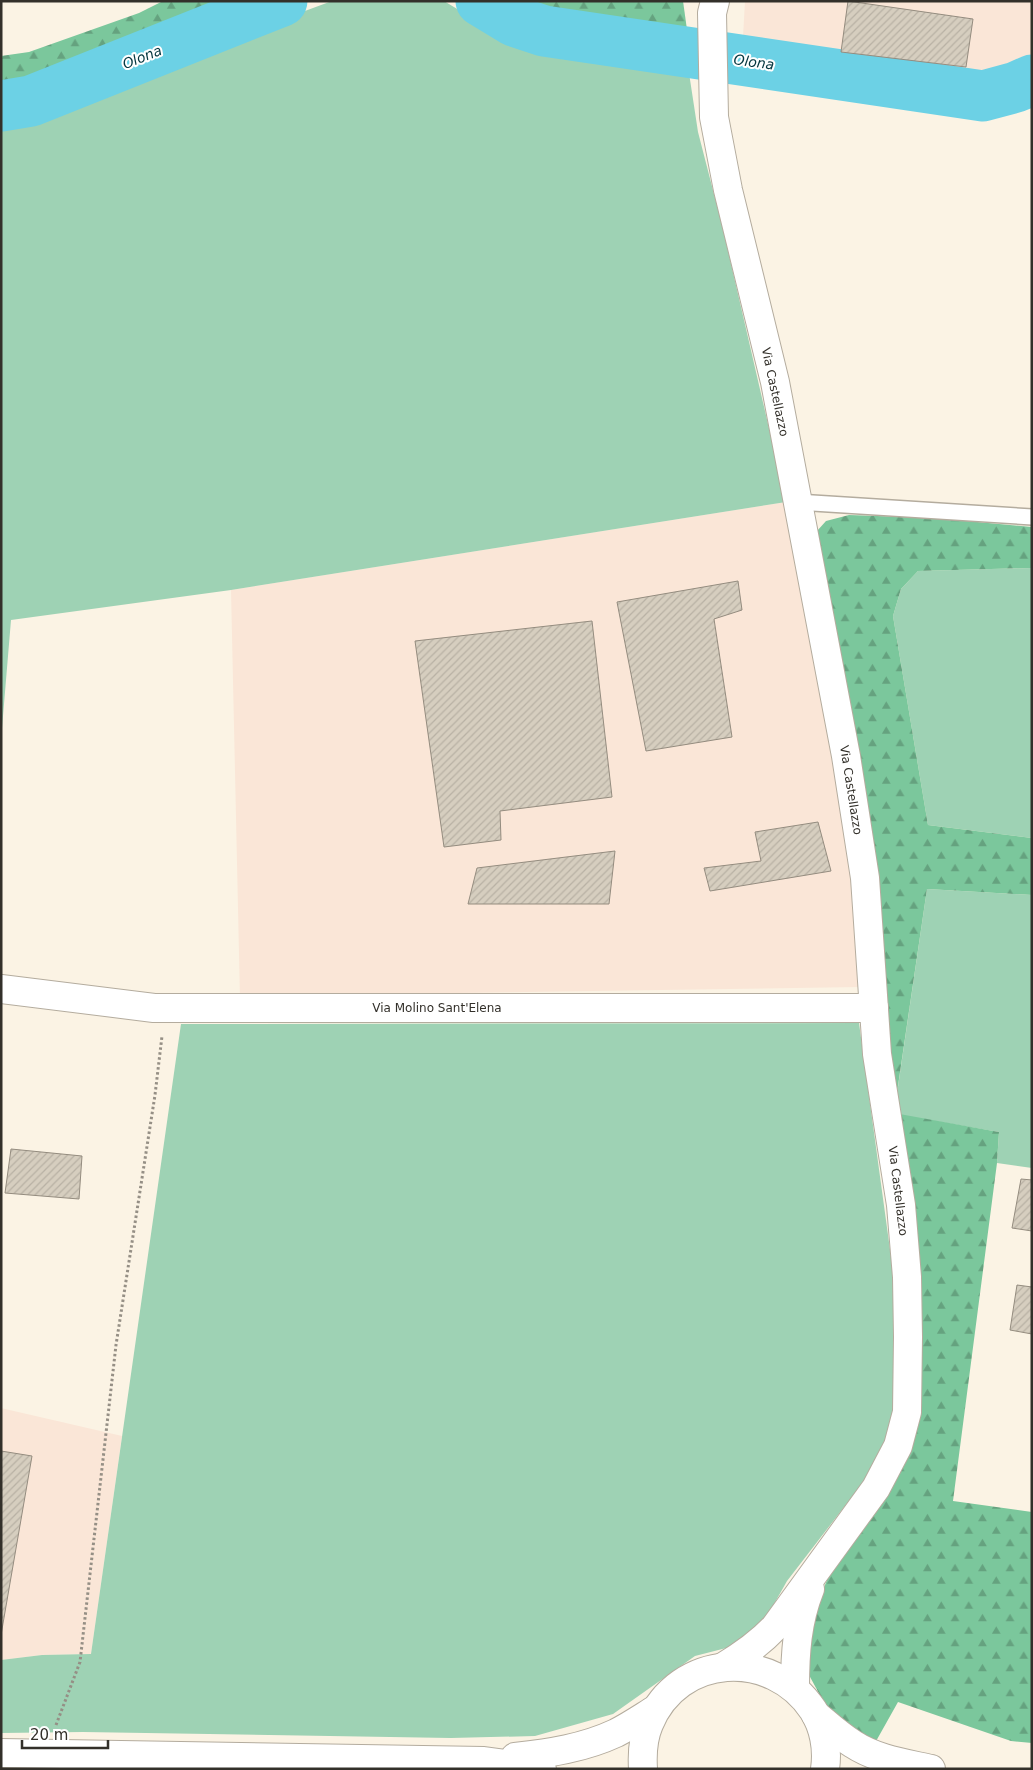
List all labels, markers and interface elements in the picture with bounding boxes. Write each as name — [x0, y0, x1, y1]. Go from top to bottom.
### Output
water label: Olona — [120, 42, 164, 72]
water label: Olona — [733, 51, 775, 73]
street label: Via Castellazzo — [759, 346, 791, 438]
street label: Via Castellazzo — [837, 744, 865, 836]
street label: Via Molino Sant'Elena — [372, 1001, 502, 1015]
street label: Via Castellazzo — [886, 1145, 910, 1237]
scale bar — [22, 1718, 109, 1750]
text: 20 m — [30, 1726, 68, 1744]

